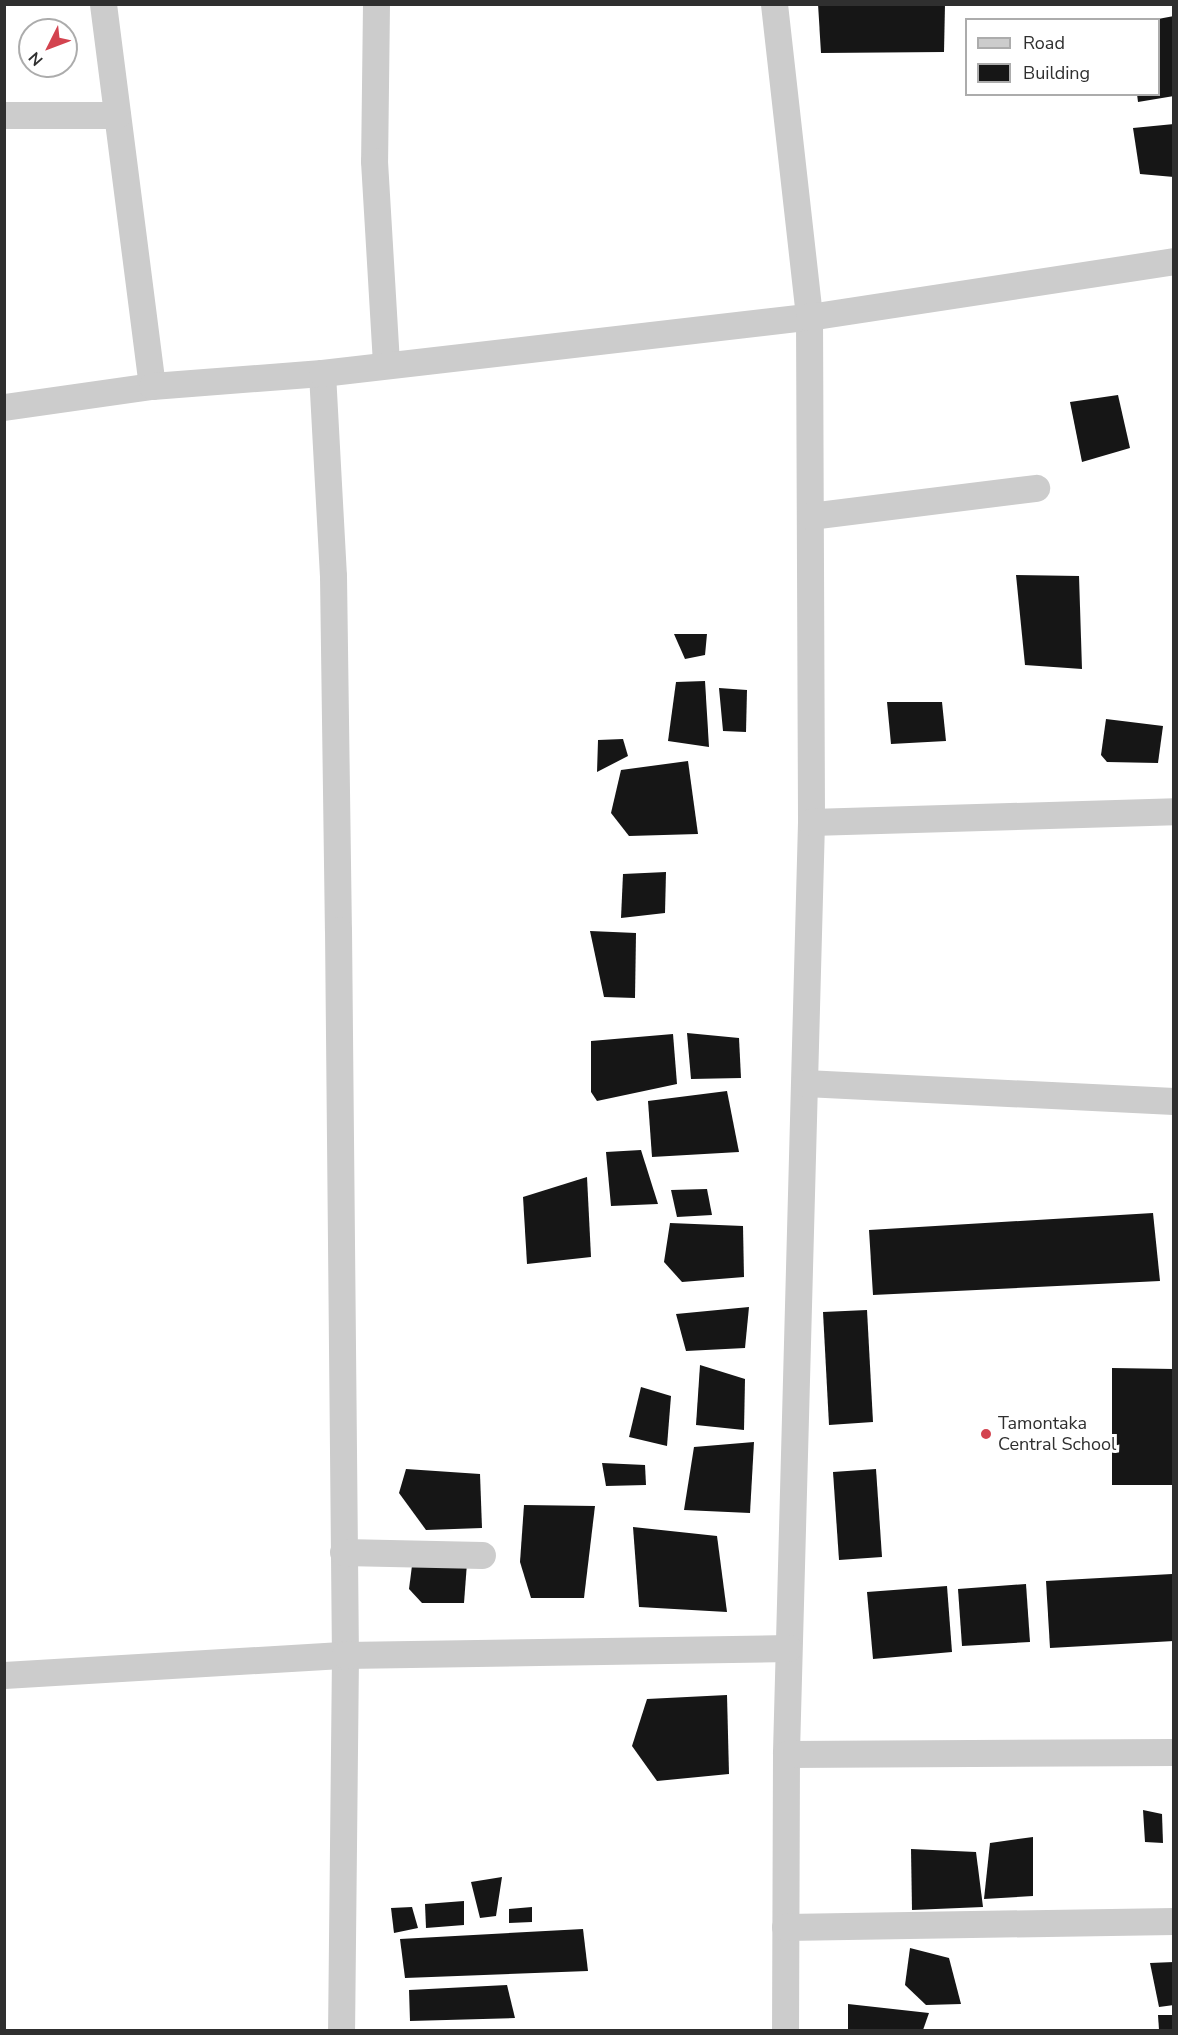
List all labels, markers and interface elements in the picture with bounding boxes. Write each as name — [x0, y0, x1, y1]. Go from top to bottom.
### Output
north arrow — [18, 18, 78, 78]
legend — [965, 18, 1160, 96]
text: Road — [1023, 31, 1065, 55]
text: N — [24, 47, 48, 71]
text: Building — [1023, 61, 1090, 85]
place label: Tamontaka Central School — [998, 1413, 1116, 1456]
marker: Tamontaka Central School — [979, 1427, 993, 1441]

